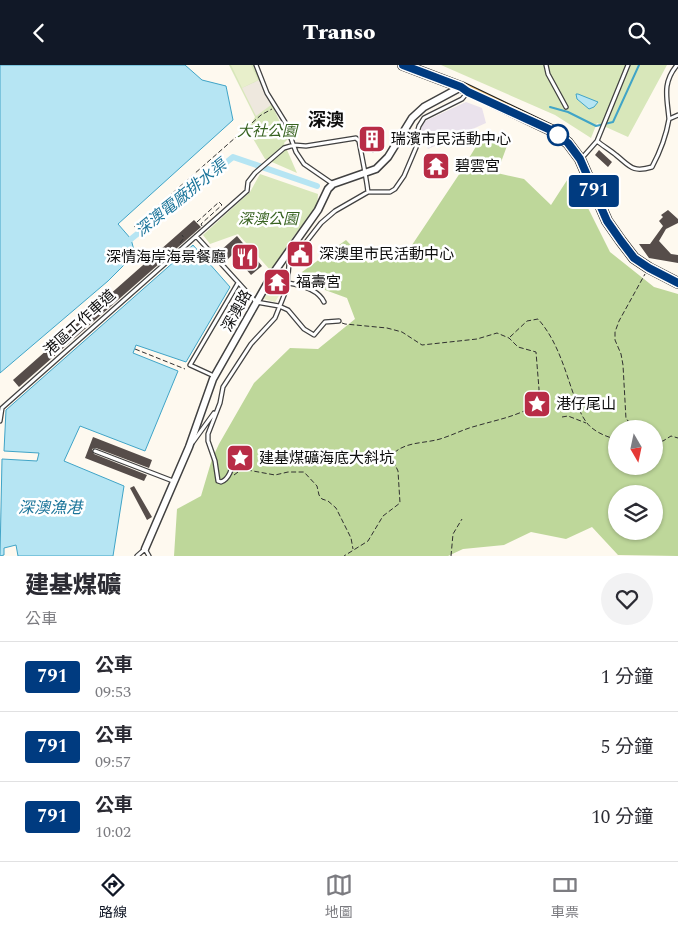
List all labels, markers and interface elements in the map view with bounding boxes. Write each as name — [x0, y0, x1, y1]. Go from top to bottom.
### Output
text: Transo — [303, 16, 375, 49]
icon: back — [25, 19, 53, 47]
icon: search — [625, 19, 653, 47]
district label: 深澳 — [308, 107, 344, 134]
park label: 大社公園 — [237, 120, 299, 143]
building icon: 瑞濱市民活動中心 — [357, 124, 387, 154]
unlabelled marker — [547, 124, 569, 146]
place label: 瑞濱市民活動中心 — [391, 128, 511, 151]
temple icon: 碧雲宮 — [421, 151, 451, 181]
water label: 深澳電廠排水渠 — [130, 152, 234, 243]
place label: 碧雲宮 — [455, 155, 500, 178]
line badge: 791 — [565, 175, 623, 207]
text: 791 — [579, 177, 609, 204]
park label: 深澳公園 — [238, 208, 300, 231]
public building icon: 深澳里市民活動中心 — [285, 239, 315, 269]
restaurant icon: 深情海岸海景餐廳 — [230, 242, 260, 272]
place label: 深澳里市民活動中心 — [319, 243, 454, 266]
place label: 深情海岸海景餐廳 — [106, 246, 226, 269]
temple icon: 福壽宮 — [262, 267, 292, 297]
place label: 福壽宮 — [296, 271, 341, 294]
street label: 港區工作車道 — [39, 284, 121, 362]
street label: 深澳路 — [216, 286, 258, 336]
place icon: 港仔尾山 — [522, 389, 552, 419]
place label: 港仔尾山 — [556, 393, 616, 416]
north arrow — [608, 420, 662, 475]
map controls — [608, 420, 663, 540]
place icon: 建基煤礦海底大斜坑 — [225, 443, 255, 473]
place label: 建基煤礦海底大斜坑 — [259, 447, 394, 470]
button: layers — [608, 485, 663, 540]
water label: 深澳漁港 — [18, 496, 84, 520]
text: 建基煤礦 — [25, 568, 121, 604]
button: heart — [601, 573, 653, 625]
text: 公車 — [25, 607, 57, 631]
text: 公車 — [95, 651, 133, 680]
text: 791 — [37, 663, 68, 690]
text: 1 分鐘 — [601, 663, 653, 692]
text: 09:53 — [95, 680, 131, 704]
text: 公車 — [95, 721, 133, 750]
text: 791 — [37, 733, 68, 760]
text: 5 分鐘 — [601, 733, 653, 762]
text: 09:57 — [95, 750, 131, 774]
text: 公車 — [95, 791, 133, 820]
text: 791 — [37, 803, 68, 830]
text: 10 分鐘 — [591, 803, 653, 832]
text: 10:02 — [95, 820, 131, 844]
tab: 路線 — [99, 871, 127, 923]
tab: 地圖 — [325, 871, 353, 923]
tab: 車票 — [551, 871, 579, 923]

